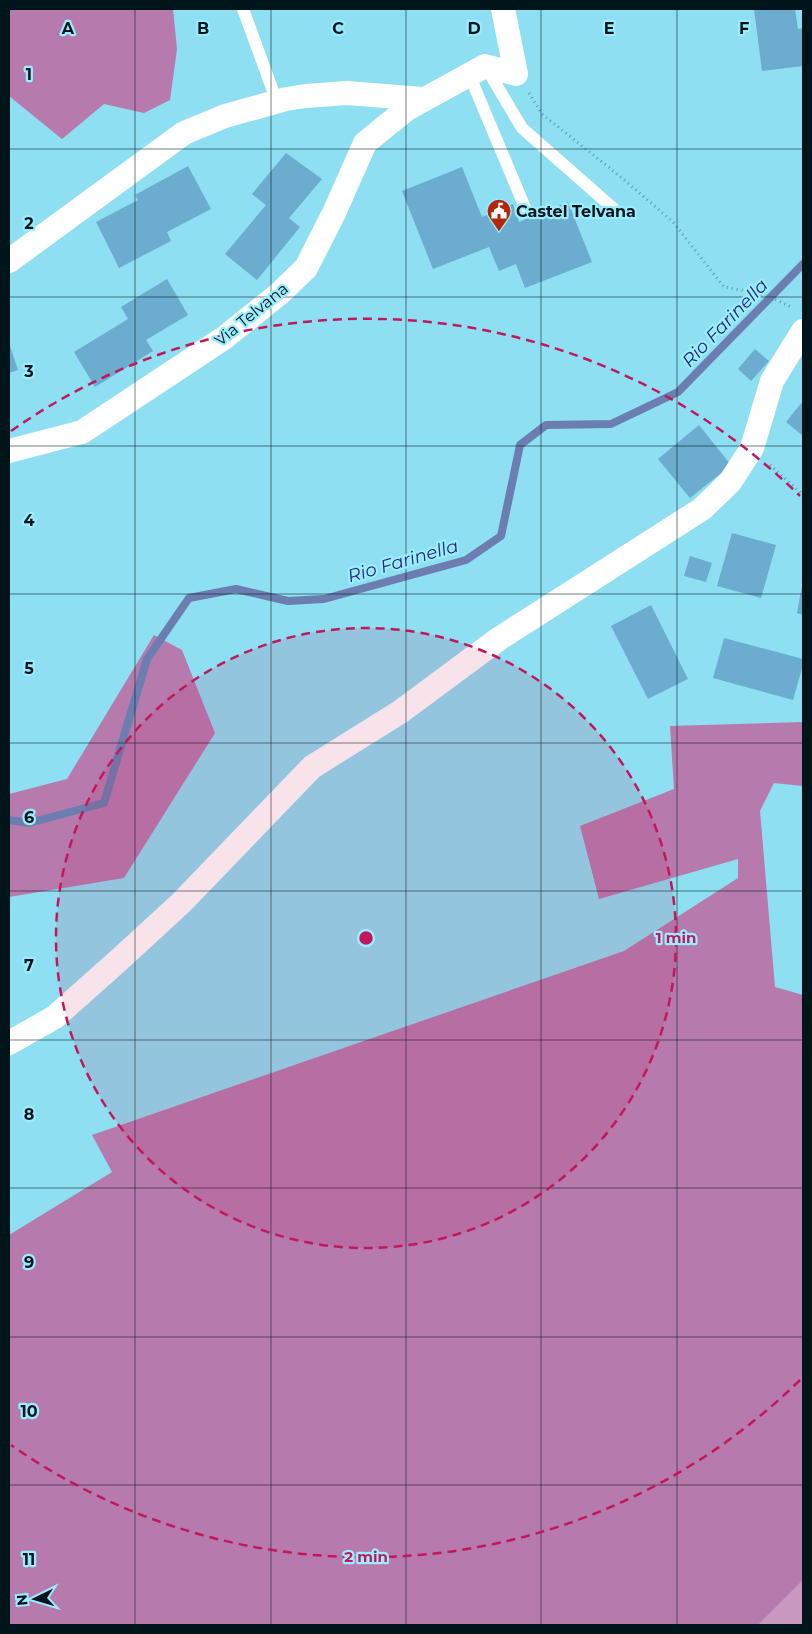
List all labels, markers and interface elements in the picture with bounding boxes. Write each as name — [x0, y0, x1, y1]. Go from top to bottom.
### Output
text: A — [61, 19, 75, 38]
text: B — [197, 19, 209, 38]
text: C — [332, 19, 344, 38]
text: D — [467, 19, 481, 38]
text: E — [604, 19, 614, 38]
text: F — [739, 19, 749, 38]
text: 1 — [26, 65, 32, 84]
public building icon: Castel Telvana — [486, 198, 512, 232]
place label: Castel Telvana — [516, 202, 636, 221]
text: 2 — [24, 214, 34, 233]
water label: Rio Farinella — [677, 274, 773, 372]
street label: Via Telvana — [211, 279, 292, 350]
text: 3 — [23, 362, 34, 381]
text: 4 — [23, 511, 35, 530]
water label: Rio Farinella — [345, 535, 461, 587]
text: 5 — [24, 659, 34, 678]
text: 6 — [24, 808, 34, 827]
text: 1 min — [656, 928, 696, 947]
centre of rings — [357, 929, 375, 947]
text: 7 — [24, 956, 34, 975]
text: 8 — [24, 1105, 34, 1124]
text: 9 — [24, 1253, 34, 1272]
text: 10 — [20, 1402, 38, 1421]
text: 2 min — [344, 1547, 388, 1566]
text: 11 — [23, 1550, 35, 1569]
north arrow — [10, 1574, 60, 1624]
text: N — [13, 1594, 32, 1607]

